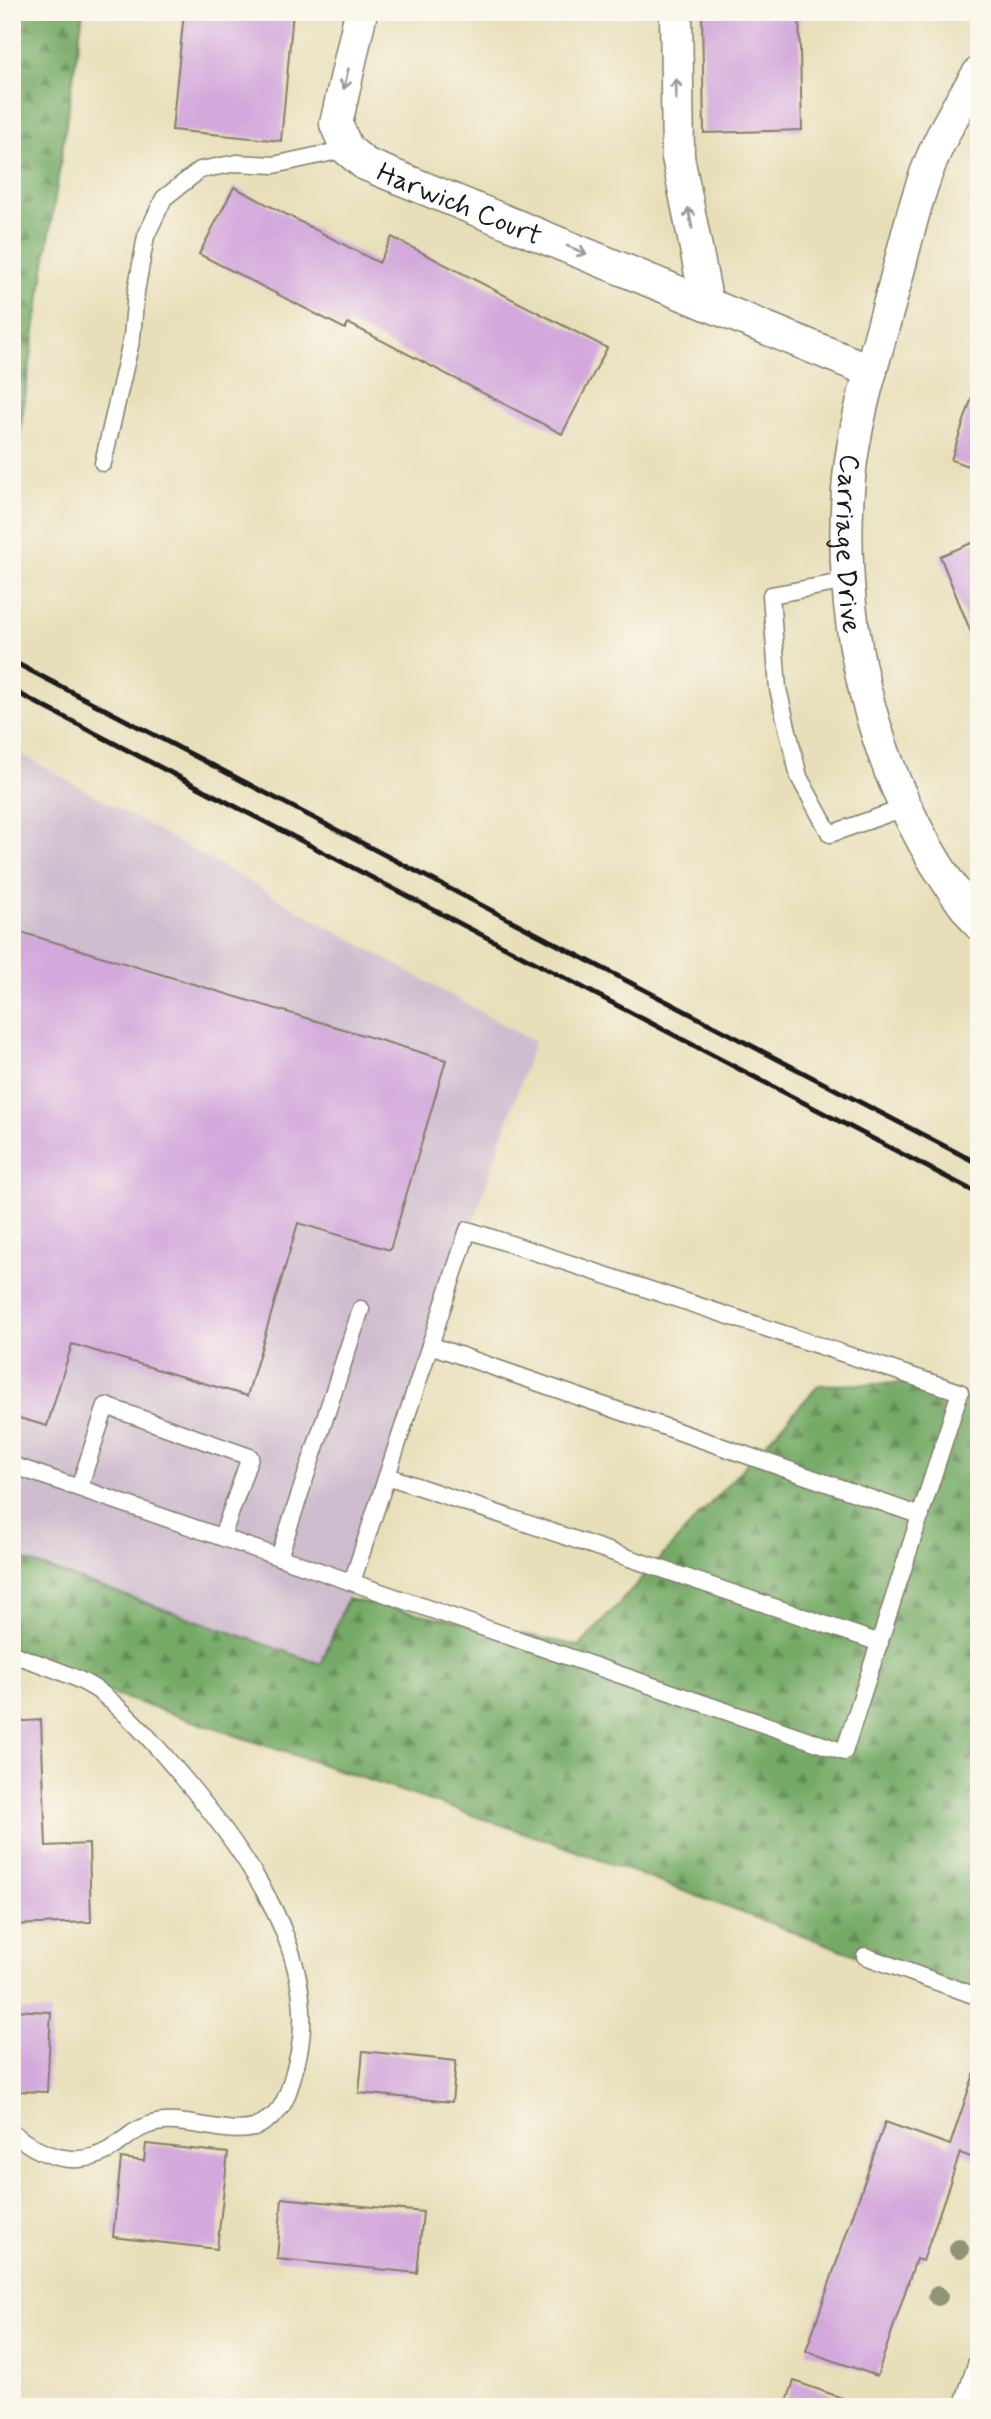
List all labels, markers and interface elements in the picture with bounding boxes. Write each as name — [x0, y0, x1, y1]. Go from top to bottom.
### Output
one-way arrow — [339, 67, 353, 90]
one-way arrow — [669, 77, 682, 100]
street label: Harwich Court — [371, 155, 547, 255]
one-way arrow — [683, 207, 696, 230]
one-way arrow — [565, 245, 587, 258]
street label: Carriage Drive — [825, 452, 870, 636]

